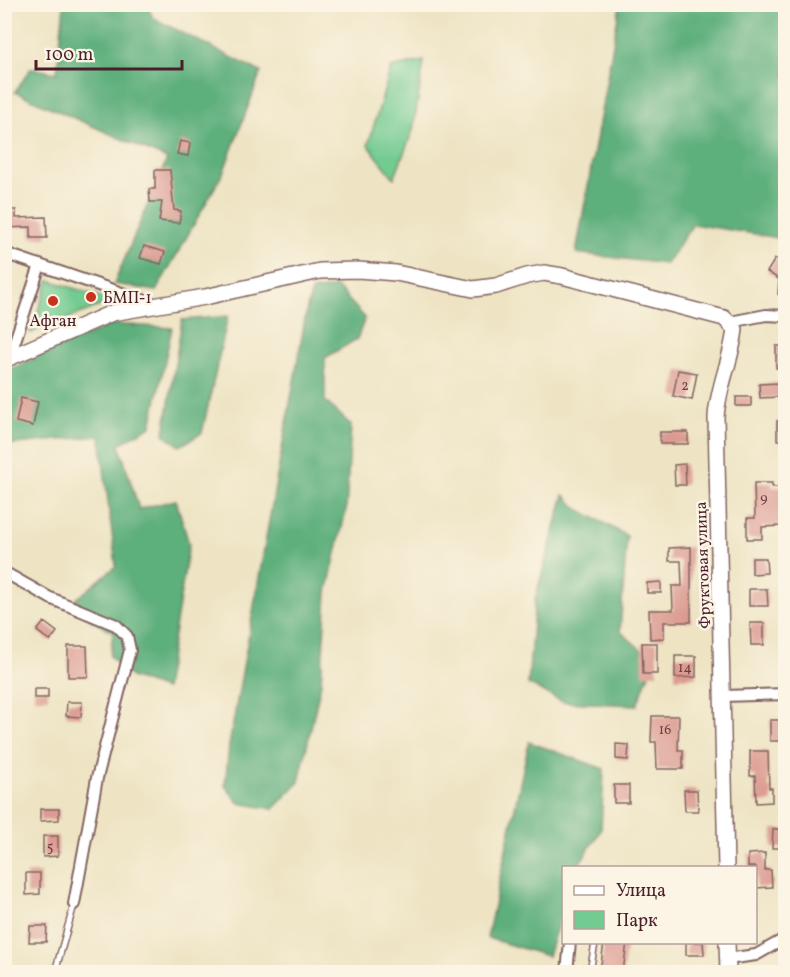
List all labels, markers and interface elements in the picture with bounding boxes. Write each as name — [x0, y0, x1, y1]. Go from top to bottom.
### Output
scale bar — [36, 33, 182, 71]
text: 100 m — [45, 43, 94, 68]
place label: БМП-1 — [103, 288, 152, 310]
marker: БМП-1 — [84, 290, 98, 304]
marker: Афган — [46, 294, 60, 308]
place label: Афган — [30, 311, 77, 333]
house number: 2 — [681, 377, 689, 396]
house number: 9 — [760, 489, 768, 508]
street label: Фруктовая улица — [691, 501, 717, 629]
house number: 14 — [678, 659, 692, 678]
house number: 16 — [659, 721, 671, 740]
house number: 5 — [47, 838, 53, 857]
legend — [562, 866, 757, 944]
text: Улица — [616, 879, 666, 904]
text: Парк — [616, 909, 658, 934]

